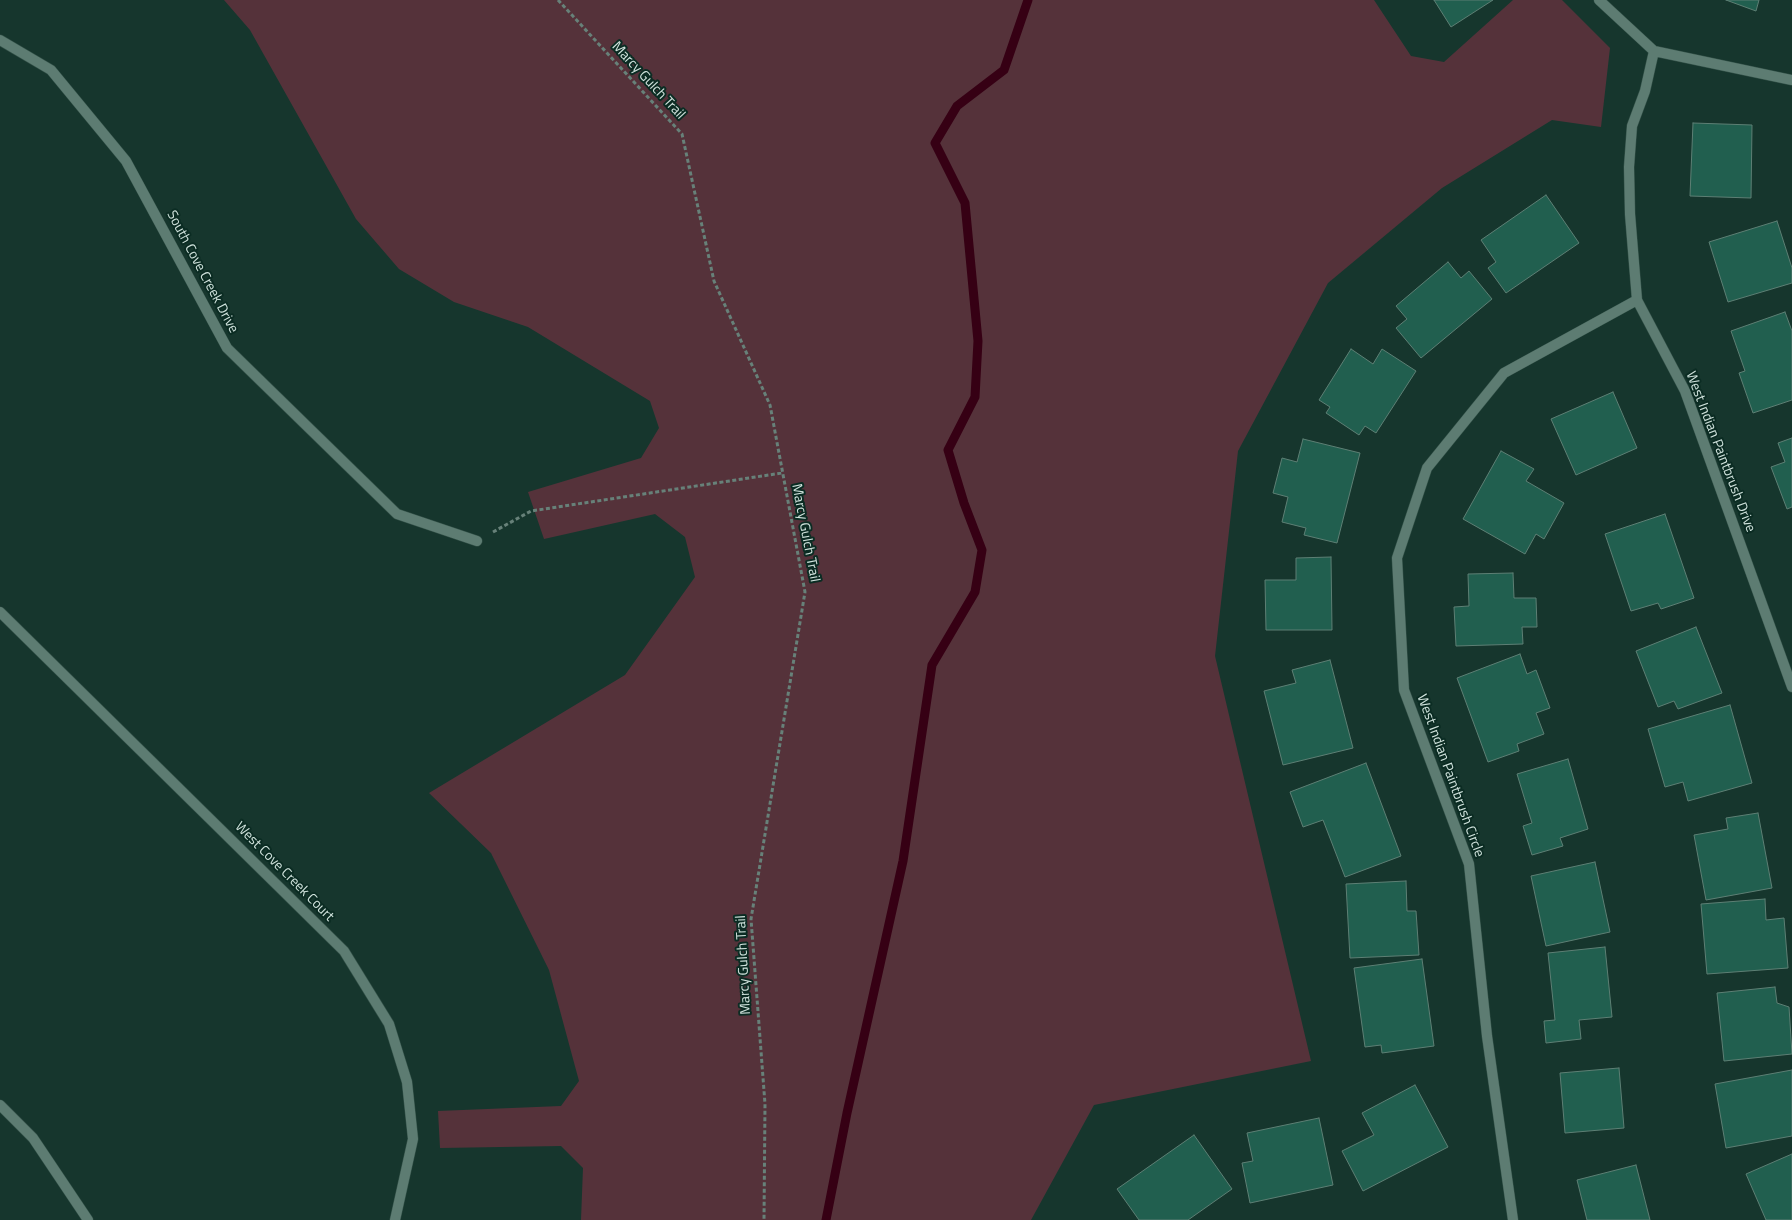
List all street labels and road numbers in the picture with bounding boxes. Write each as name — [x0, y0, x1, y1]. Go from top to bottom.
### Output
street label: Marcy Gulch Trail — [608, 39, 688, 123]
street label: South Cove Creek Drive — [163, 208, 241, 336]
street label: West Indian Paintbrush Drive — [1682, 369, 1758, 535]
street label: Marcy Gulch Trail — [787, 482, 823, 584]
street label: West Indian Paintbrush Circle — [1413, 692, 1487, 860]
street label: West Cove Creek Court — [231, 819, 337, 925]
street label: Marcy Gulch Trail — [733, 915, 755, 1015]

